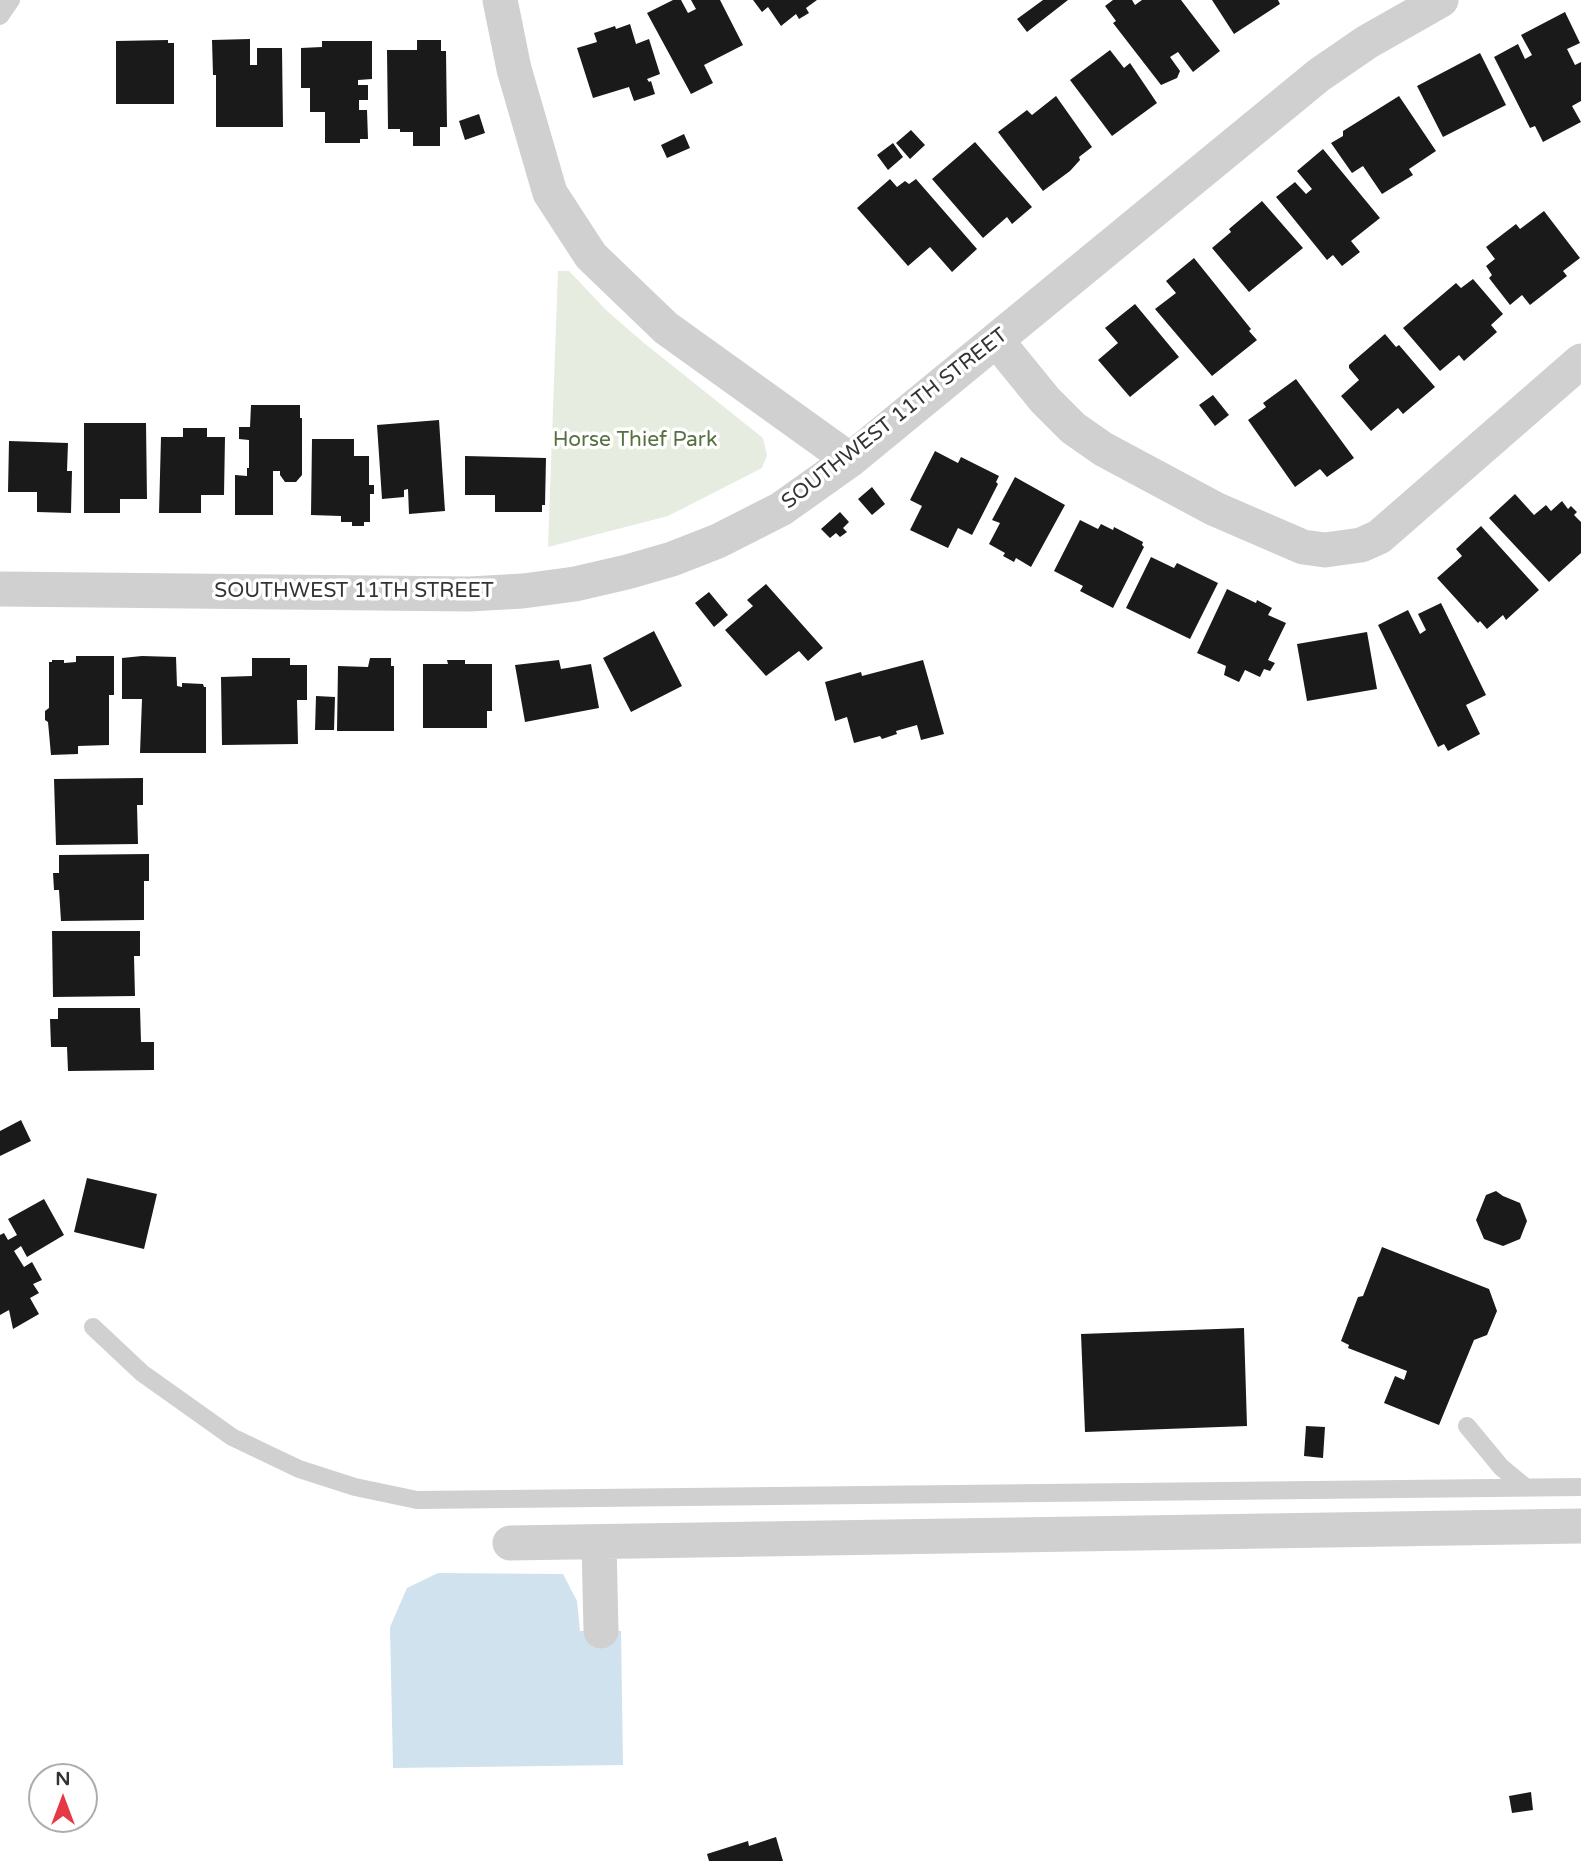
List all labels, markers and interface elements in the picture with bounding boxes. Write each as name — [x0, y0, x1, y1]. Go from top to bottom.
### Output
street label: SOUTHWEST 11TH STREET — [777, 323, 1013, 515]
park label: Horse Thief Park — [553, 427, 717, 453]
street label: SOUTHWEST 11TH STREET — [214, 578, 494, 604]
north arrow — [28, 1763, 98, 1833]
text: N — [55, 1768, 71, 1790]

